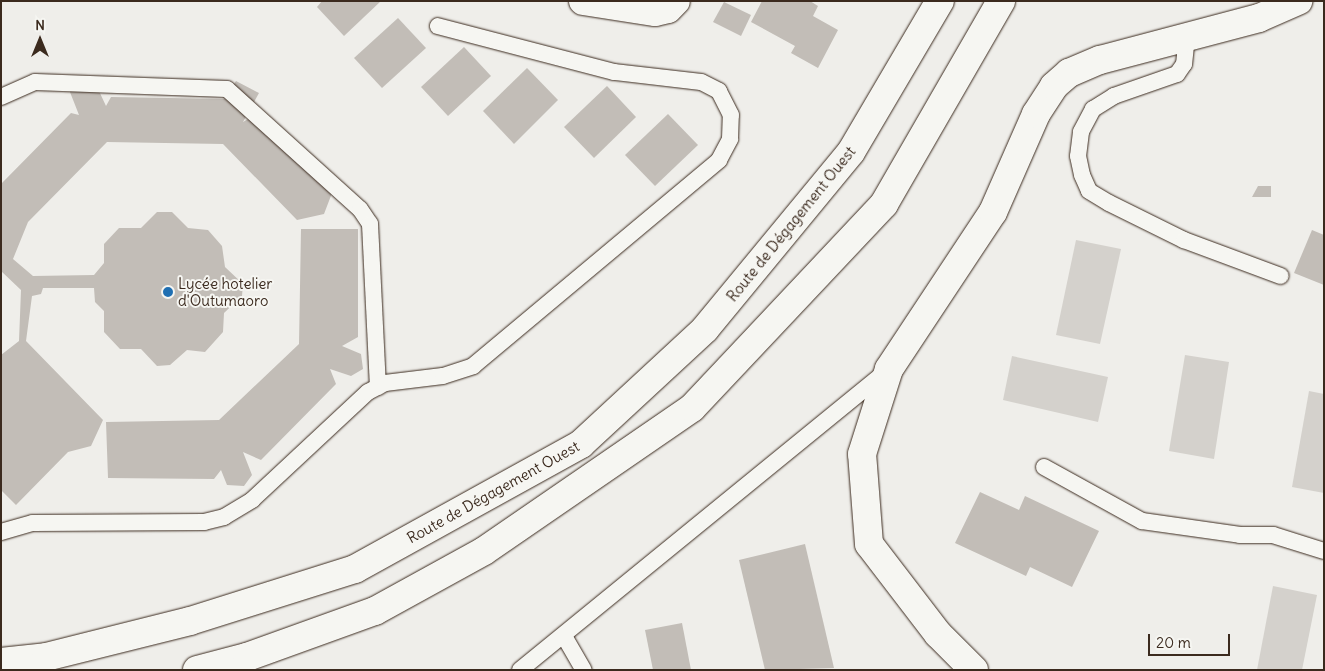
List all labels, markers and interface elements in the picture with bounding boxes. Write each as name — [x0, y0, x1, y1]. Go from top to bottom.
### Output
north arrow — [15, 15, 65, 65]
text: N — [35, 16, 45, 34]
street label: Route de Dégagement Ouest — [723, 143, 859, 305]
place label: Lycée hotelier d'Outumaoro — [178, 274, 272, 309]
marker: Lycée hotelier d'Outumaoro — [162, 286, 174, 298]
street label: Route de Dégagement Ouest — [404, 437, 582, 547]
scale bar — [1150, 624, 1232, 656]
text: 20 m — [1156, 633, 1191, 652]

